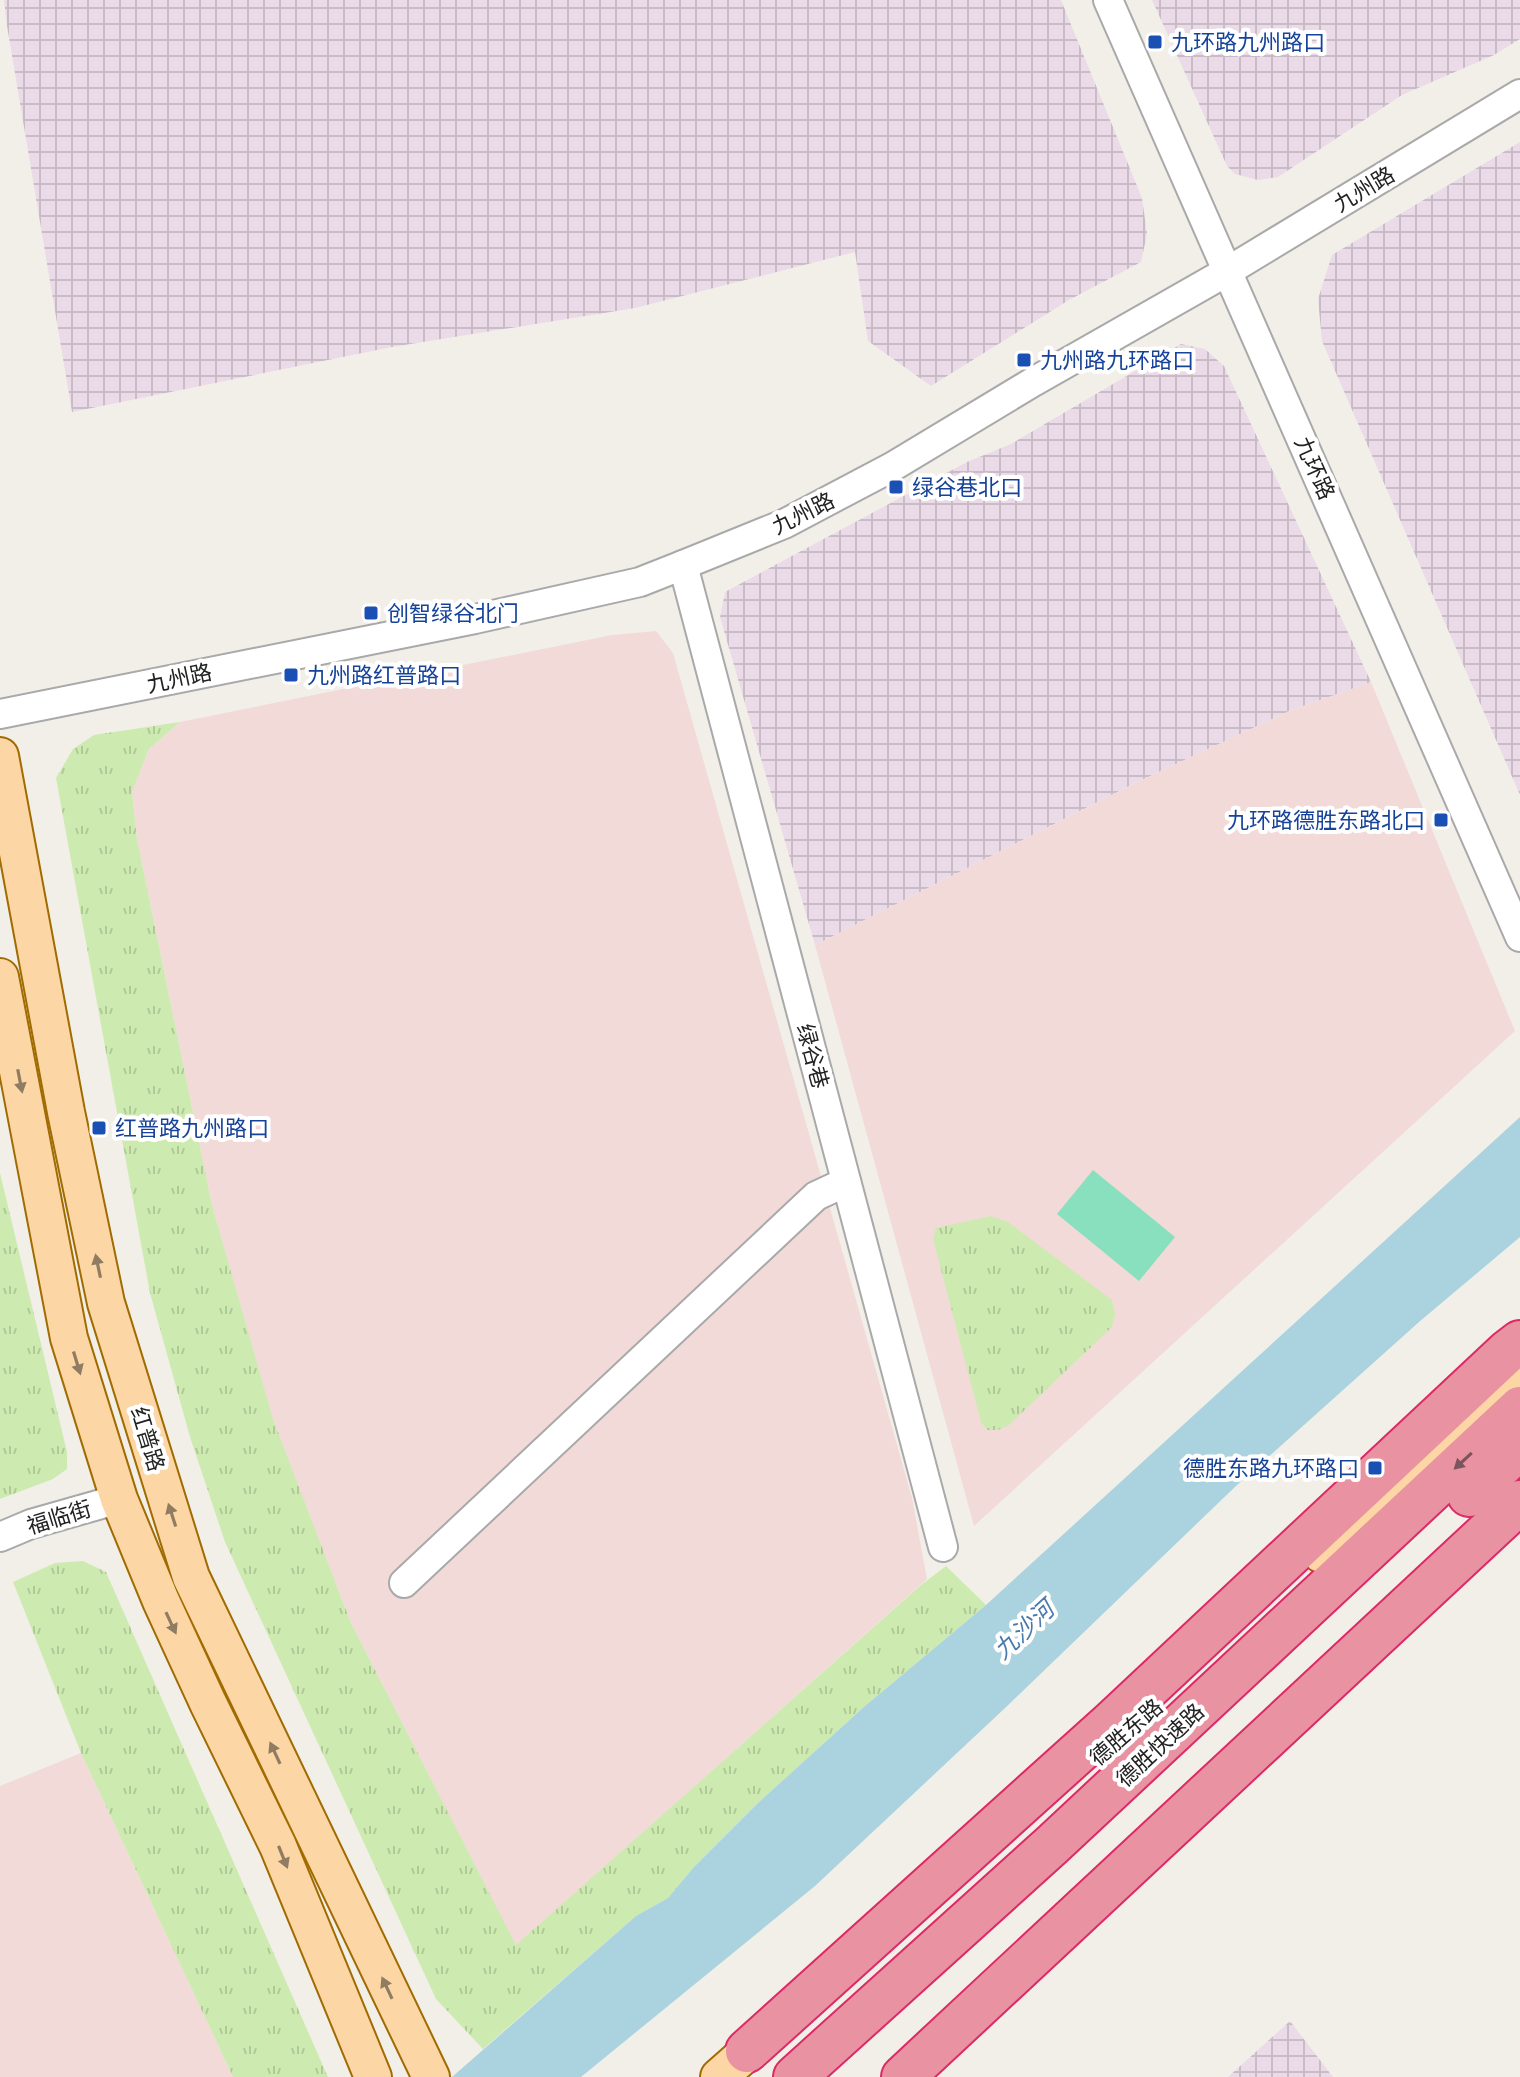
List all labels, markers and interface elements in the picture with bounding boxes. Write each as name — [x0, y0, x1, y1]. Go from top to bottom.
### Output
place label: 九环路九州路口 — [1171, 29, 1325, 55]
marker: 九环路九州路口 — [1146, 33, 1164, 51]
street label: 九州路 — [1329, 161, 1399, 217]
place label: 九州路九环路口 — [1040, 347, 1194, 373]
marker: 九州路九环路口 — [1015, 351, 1033, 369]
street label: 九环路 — [1290, 433, 1340, 503]
place label: 绿谷巷北口 — [912, 474, 1022, 500]
marker: 绿谷巷北口 — [887, 478, 905, 496]
street label: 九州路 — [768, 487, 838, 539]
place label: 创智绿谷北门 — [387, 600, 519, 626]
marker: 创智绿谷北门 — [362, 604, 380, 622]
street label: 九州路 — [144, 658, 214, 698]
place label: 九州路红普路口 — [307, 662, 461, 688]
marker: 九州路红普路口 — [282, 666, 300, 684]
place label: 九环路德胜东路北口 — [1227, 807, 1425, 833]
marker: 九环路德胜东路北口 — [1432, 811, 1450, 829]
street label: 绿谷巷 — [792, 1021, 834, 1091]
one-way arrow — [15, 1069, 27, 1094]
place label: 红普路九州路口 — [115, 1115, 269, 1141]
marker: 红普路九州路口 — [90, 1119, 108, 1137]
one-way arrow — [91, 1253, 104, 1278]
one-way arrow — [71, 1352, 84, 1376]
street label: 红普路 — [126, 1404, 170, 1474]
one-way arrow — [1454, 1451, 1473, 1470]
place label: 德胜东路九环路口 — [1183, 1455, 1359, 1481]
marker: 德胜东路九环路口 — [1366, 1459, 1384, 1477]
street label: 福临街 — [24, 1495, 94, 1539]
one-way arrow — [165, 1503, 177, 1527]
water label: 九沙河 — [987, 1592, 1062, 1664]
one-way arrow — [164, 1611, 178, 1634]
street label: 德胜东路 — [1084, 1693, 1168, 1771]
street label: 德胜快速路 — [1111, 1698, 1209, 1792]
one-way arrow — [268, 1741, 282, 1764]
one-way arrow — [276, 1845, 289, 1869]
one-way arrow — [380, 1976, 394, 1999]

